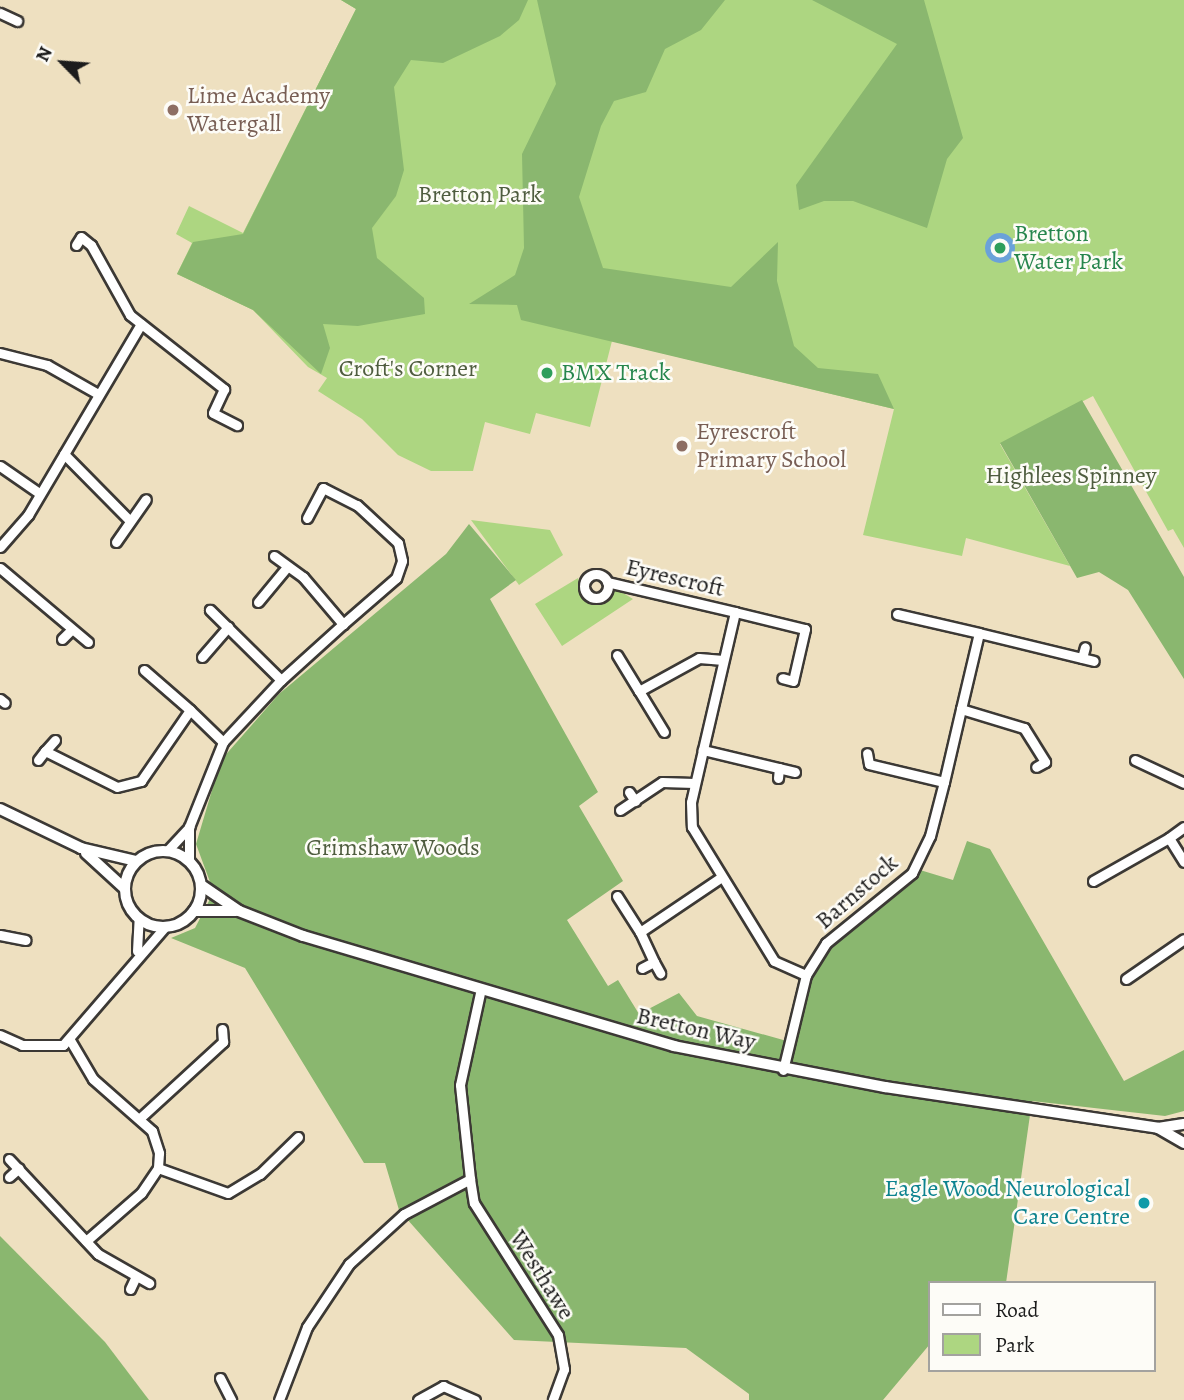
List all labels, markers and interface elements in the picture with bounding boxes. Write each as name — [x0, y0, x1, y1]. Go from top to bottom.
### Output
north arrow — [28, 28, 98, 98]
text: N — [29, 42, 59, 66]
place label: Lime Academy Watergall — [187, 82, 330, 138]
marker: Lime Academy Watergall — [165, 102, 181, 118]
park label: Bretton Park — [418, 181, 542, 209]
place label: Bretton Water Park — [1014, 220, 1123, 276]
marker: Bretton Water Park — [992, 240, 1008, 256]
park label: Croft's Corner — [339, 355, 477, 383]
place label: BMX Track — [561, 359, 671, 387]
marker: BMX Track — [539, 365, 555, 381]
place label: Eyrescroft Primary School — [696, 418, 846, 474]
marker: Eyrescroft Primary School — [674, 438, 690, 454]
park label: Highlees Spinney — [985, 462, 1157, 490]
street label: Eyrescroft — [623, 553, 727, 603]
park label: Grimshaw Woods — [306, 834, 480, 862]
street label: Barnstock — [810, 848, 904, 936]
street label: Bretton Way — [634, 1001, 758, 1057]
place label: Eagle Wood Neurological Care Centre — [885, 1175, 1130, 1231]
marker: Eagle Wood Neurological Care Centre — [1136, 1195, 1152, 1211]
street label: Westhawe — [503, 1225, 581, 1325]
legend — [928, 1281, 1156, 1372]
text: Road — [995, 1296, 1039, 1324]
text: Park — [995, 1331, 1034, 1359]

